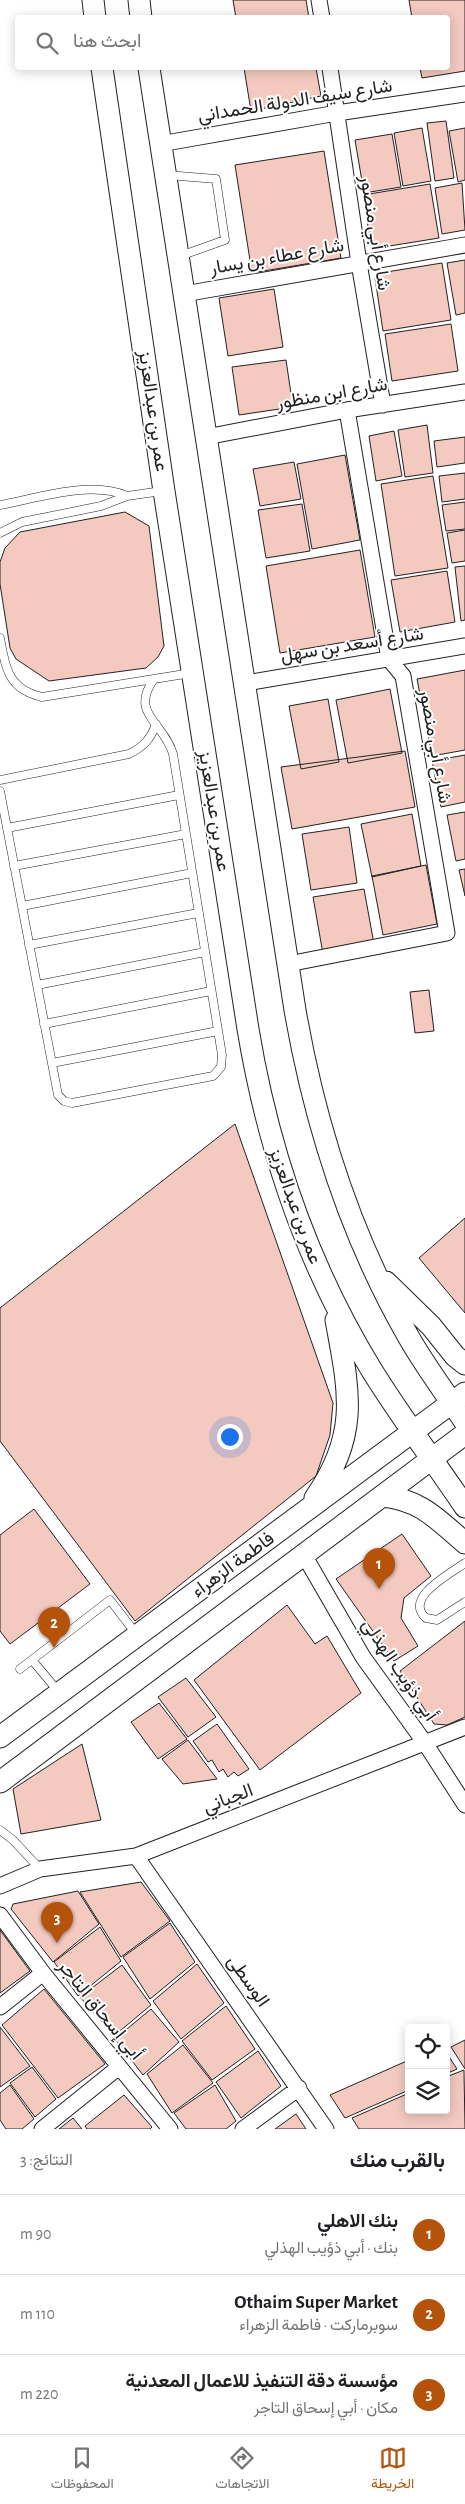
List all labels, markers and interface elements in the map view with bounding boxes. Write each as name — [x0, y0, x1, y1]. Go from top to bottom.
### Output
search box — [15, 15, 450, 70]
icon: search — [33, 29, 61, 57]
text: ابحث هنا — [73, 32, 141, 51]
street label: شارع سيف الدولة الحمداني — [196, 76, 395, 131]
street label: شارع أبي منصور — [351, 173, 395, 293]
street label: شارع عطاء بن يسار — [208, 236, 346, 280]
street label: عمر بن عبدالعزيز — [134, 348, 171, 473]
street label: شارع ابن منظور — [274, 375, 389, 415]
street label: شارع أسعد بن سهل — [279, 622, 425, 668]
street label: شارع أبي منصور — [410, 686, 456, 806]
street label: عمر بن عبدالعزيز — [194, 748, 233, 873]
street label: عمر بن عبدالعزيز — [264, 1144, 325, 1267]
your location — [217, 1424, 243, 1450]
street label: فاطمة الزهراء — [188, 1529, 278, 1602]
pin: 1 — [363, 1548, 395, 1589]
pin: 2 — [38, 1607, 70, 1648]
street label: أبي ذؤيب الهذلي — [354, 1614, 442, 1727]
street label: الجباني — [200, 1781, 258, 1822]
pin: 3 — [41, 1902, 73, 1943]
street label: الوسطى — [223, 1952, 273, 2011]
street label: أبي إسحاق التاجر — [49, 1954, 148, 2067]
map controls — [405, 2024, 450, 2114]
button: locate — [405, 2024, 450, 2069]
button: layers — [405, 2069, 450, 2114]
text: بالقرب منك — [350, 2150, 445, 2171]
text: النتائج: 3 — [20, 2152, 73, 2168]
text: بنك الاهلي — [317, 2212, 398, 2231]
text: 90 m — [20, 2226, 51, 2242]
text: 1 — [426, 2226, 432, 2242]
text: بنك · أبي ذؤيب الهذلي — [264, 2240, 398, 2256]
text: Othaim Super Market — [234, 2293, 398, 2312]
text: 110 m — [20, 2306, 55, 2322]
text: 2 — [425, 2306, 433, 2322]
text: سوبرماركت · فاطمة الزهراء — [239, 2317, 398, 2333]
text: مؤسسة دقة التنفيذ للاعمال المعدنية — [125, 2372, 398, 2391]
text: 220 m — [20, 2386, 58, 2402]
text: 3 — [426, 2386, 432, 2402]
text: مكان · أبي إسحاق التاجر — [254, 2400, 398, 2416]
tab: المحفوظات — [51, 2444, 114, 2496]
tab: الاتجاهات — [215, 2444, 270, 2496]
tab: الخريطة — [371, 2444, 414, 2496]

